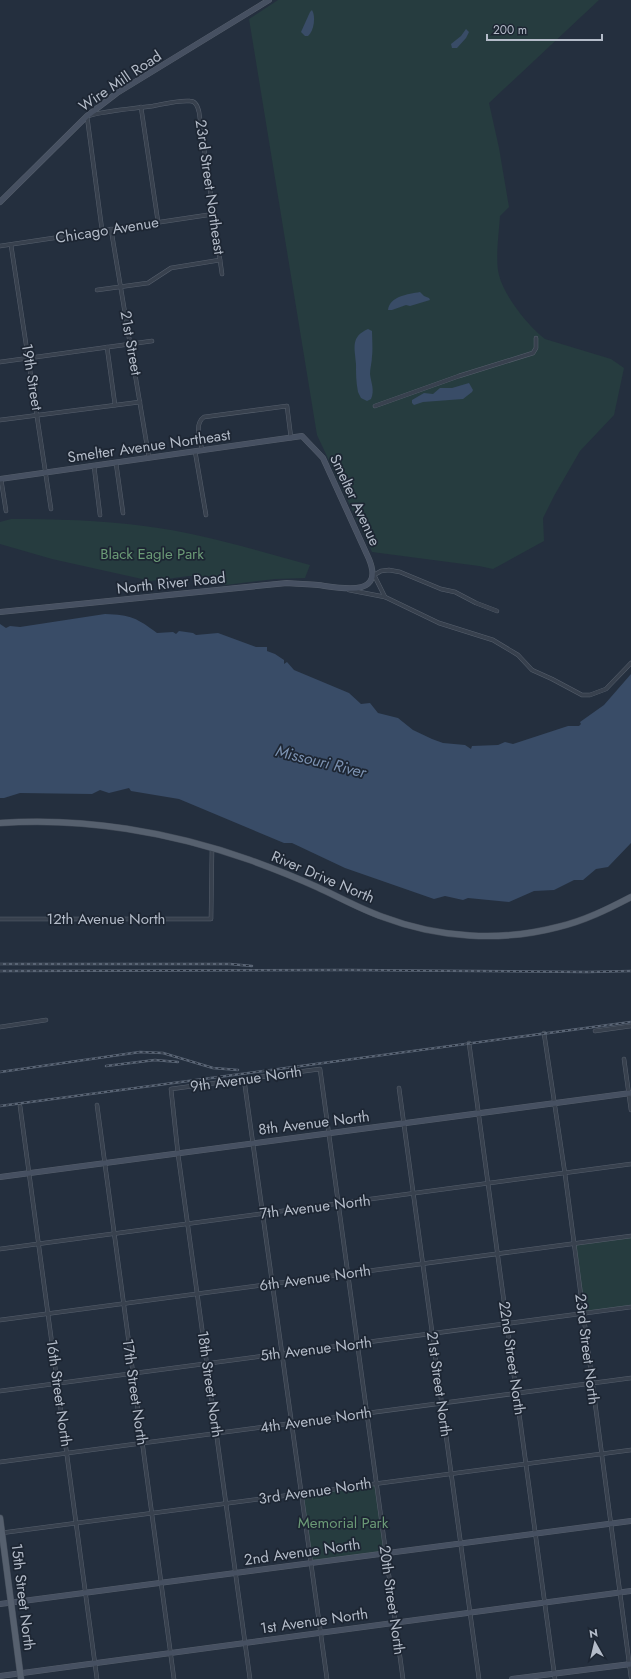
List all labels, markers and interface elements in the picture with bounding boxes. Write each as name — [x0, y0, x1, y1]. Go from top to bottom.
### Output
scale bar — [487, 16, 602, 42]
text: 200 m — [493, 21, 527, 39]
street label: Wire Mill Road — [74, 45, 166, 117]
street label: 23rd Street Northeast — [190, 118, 230, 256]
street label: Chicago Avenue — [54, 211, 161, 249]
street label: 21st Street — [115, 309, 148, 377]
street label: 19th Street — [16, 342, 48, 412]
street label: Smelter Avenue Northeast — [66, 424, 232, 468]
street label: Smelter Avenue — [324, 451, 386, 550]
park label: Black Eagle Park — [100, 543, 204, 565]
street label: North River Road — [115, 566, 227, 600]
water label: Missouri River — [273, 739, 370, 784]
street label: River Drive North — [268, 845, 378, 909]
street label: 12th Avenue North — [47, 908, 165, 930]
street label: 9th Avenue North — [189, 1060, 303, 1098]
street label: 8th Avenue North — [257, 1105, 371, 1141]
street label: 7th Avenue North — [258, 1189, 372, 1225]
street label: 6th Avenue North — [258, 1259, 372, 1297]
street label: 23rd Street North — [569, 1292, 605, 1406]
street label: 22nd Street North — [493, 1300, 531, 1416]
street label: 18th Street North — [192, 1329, 228, 1439]
street label: 21st Street North — [421, 1330, 457, 1438]
street label: 5th Avenue North — [259, 1331, 373, 1367]
street label: 17th Street North — [117, 1337, 153, 1447]
street label: 16th Street North — [41, 1338, 77, 1448]
street label: 4th Avenue North — [259, 1401, 373, 1439]
street label: 3rd Avenue North — [257, 1472, 373, 1510]
park label: Memorial Park — [298, 1512, 389, 1534]
street label: 2nd Avenue North — [242, 1533, 362, 1571]
street label: 15th Street North — [6, 1542, 40, 1652]
street label: 20th Street North — [373, 1544, 411, 1656]
street label: 1st Avenue North — [259, 1603, 369, 1639]
north arrow — [575, 1623, 615, 1663]
text: N — [588, 1625, 599, 1642]

